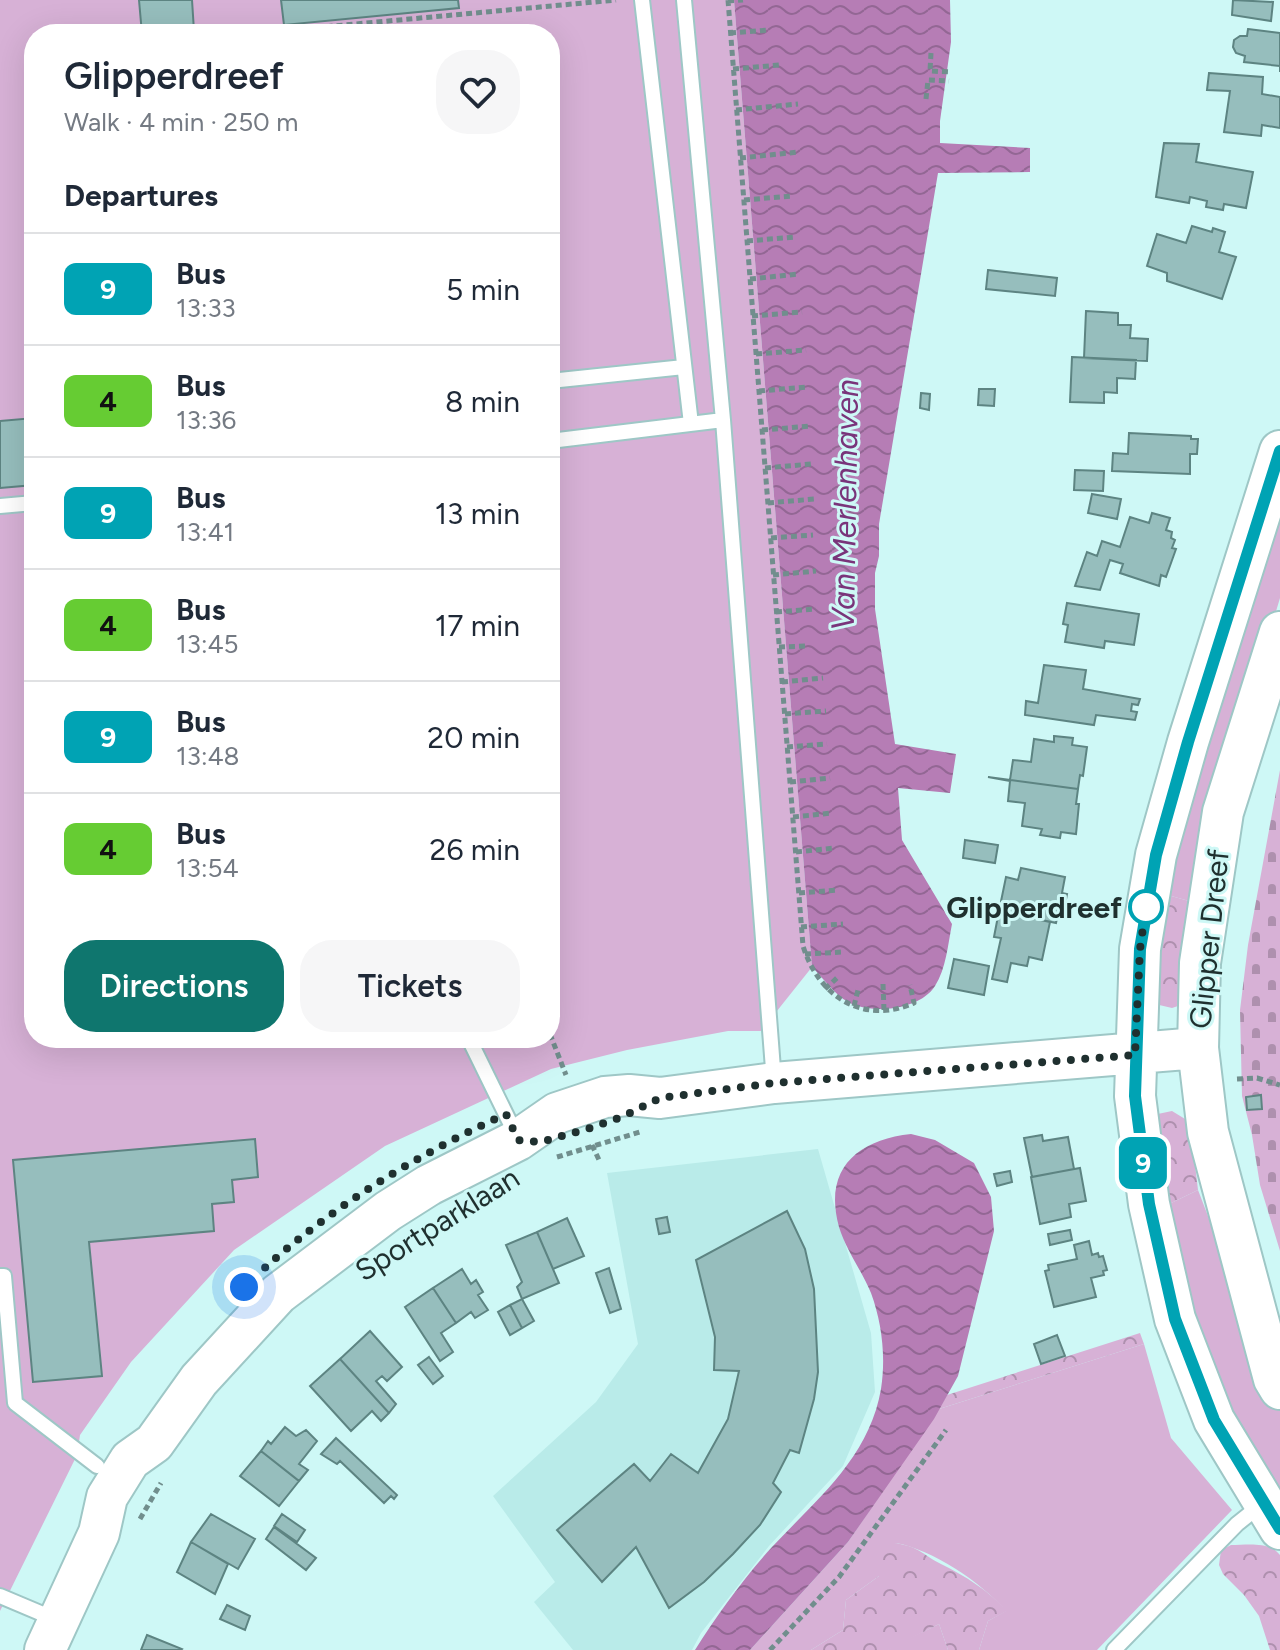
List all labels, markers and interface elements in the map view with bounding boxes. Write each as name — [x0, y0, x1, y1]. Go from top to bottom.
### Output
button: heart — [436, 50, 520, 134]
text: Glipperdreef — [64, 53, 284, 99]
text: Walk · 4 min · 250 m — [64, 106, 298, 138]
text: Departures — [64, 177, 218, 214]
text: Bus — [176, 255, 225, 292]
text: 5 min — [446, 271, 520, 308]
text: 9 — [100, 272, 116, 306]
text: 13:33 — [176, 292, 236, 324]
text: Bus — [176, 367, 225, 404]
water label: Van Merlenhaven — [824, 379, 866, 631]
text: 8 min — [445, 383, 520, 420]
text: 4 — [99, 384, 117, 418]
text: 13:36 — [176, 404, 236, 436]
text: Bus — [176, 479, 225, 516]
text: 13 min — [435, 495, 520, 532]
text: 9 — [100, 496, 116, 530]
text: 13:41 — [176, 516, 234, 548]
text: Bus — [176, 591, 225, 628]
text: 17 min — [435, 607, 520, 644]
text: 4 — [99, 608, 117, 642]
text: 13:45 — [176, 628, 239, 660]
text: Bus — [176, 703, 225, 740]
text: 20 min — [427, 719, 520, 756]
text: 9 — [100, 720, 116, 754]
text: 13:48 — [176, 740, 240, 772]
text: Bus — [176, 815, 225, 852]
text: 26 min — [430, 831, 520, 868]
text: 4 — [99, 832, 117, 866]
street label: Glipper Dreef — [1181, 847, 1237, 1031]
text: 13:54 — [176, 852, 239, 884]
place label: Glipperdreef — [946, 889, 1122, 926]
marker: Glipperdreef — [1129, 890, 1163, 924]
button: Directions — [64, 940, 284, 1032]
button: Tickets — [300, 940, 520, 1032]
line badge: 9 — [1117, 1137, 1169, 1189]
text: 9 — [1135, 1146, 1151, 1180]
street label: Sportparklaan — [348, 1159, 526, 1289]
your location — [224, 1267, 264, 1307]

